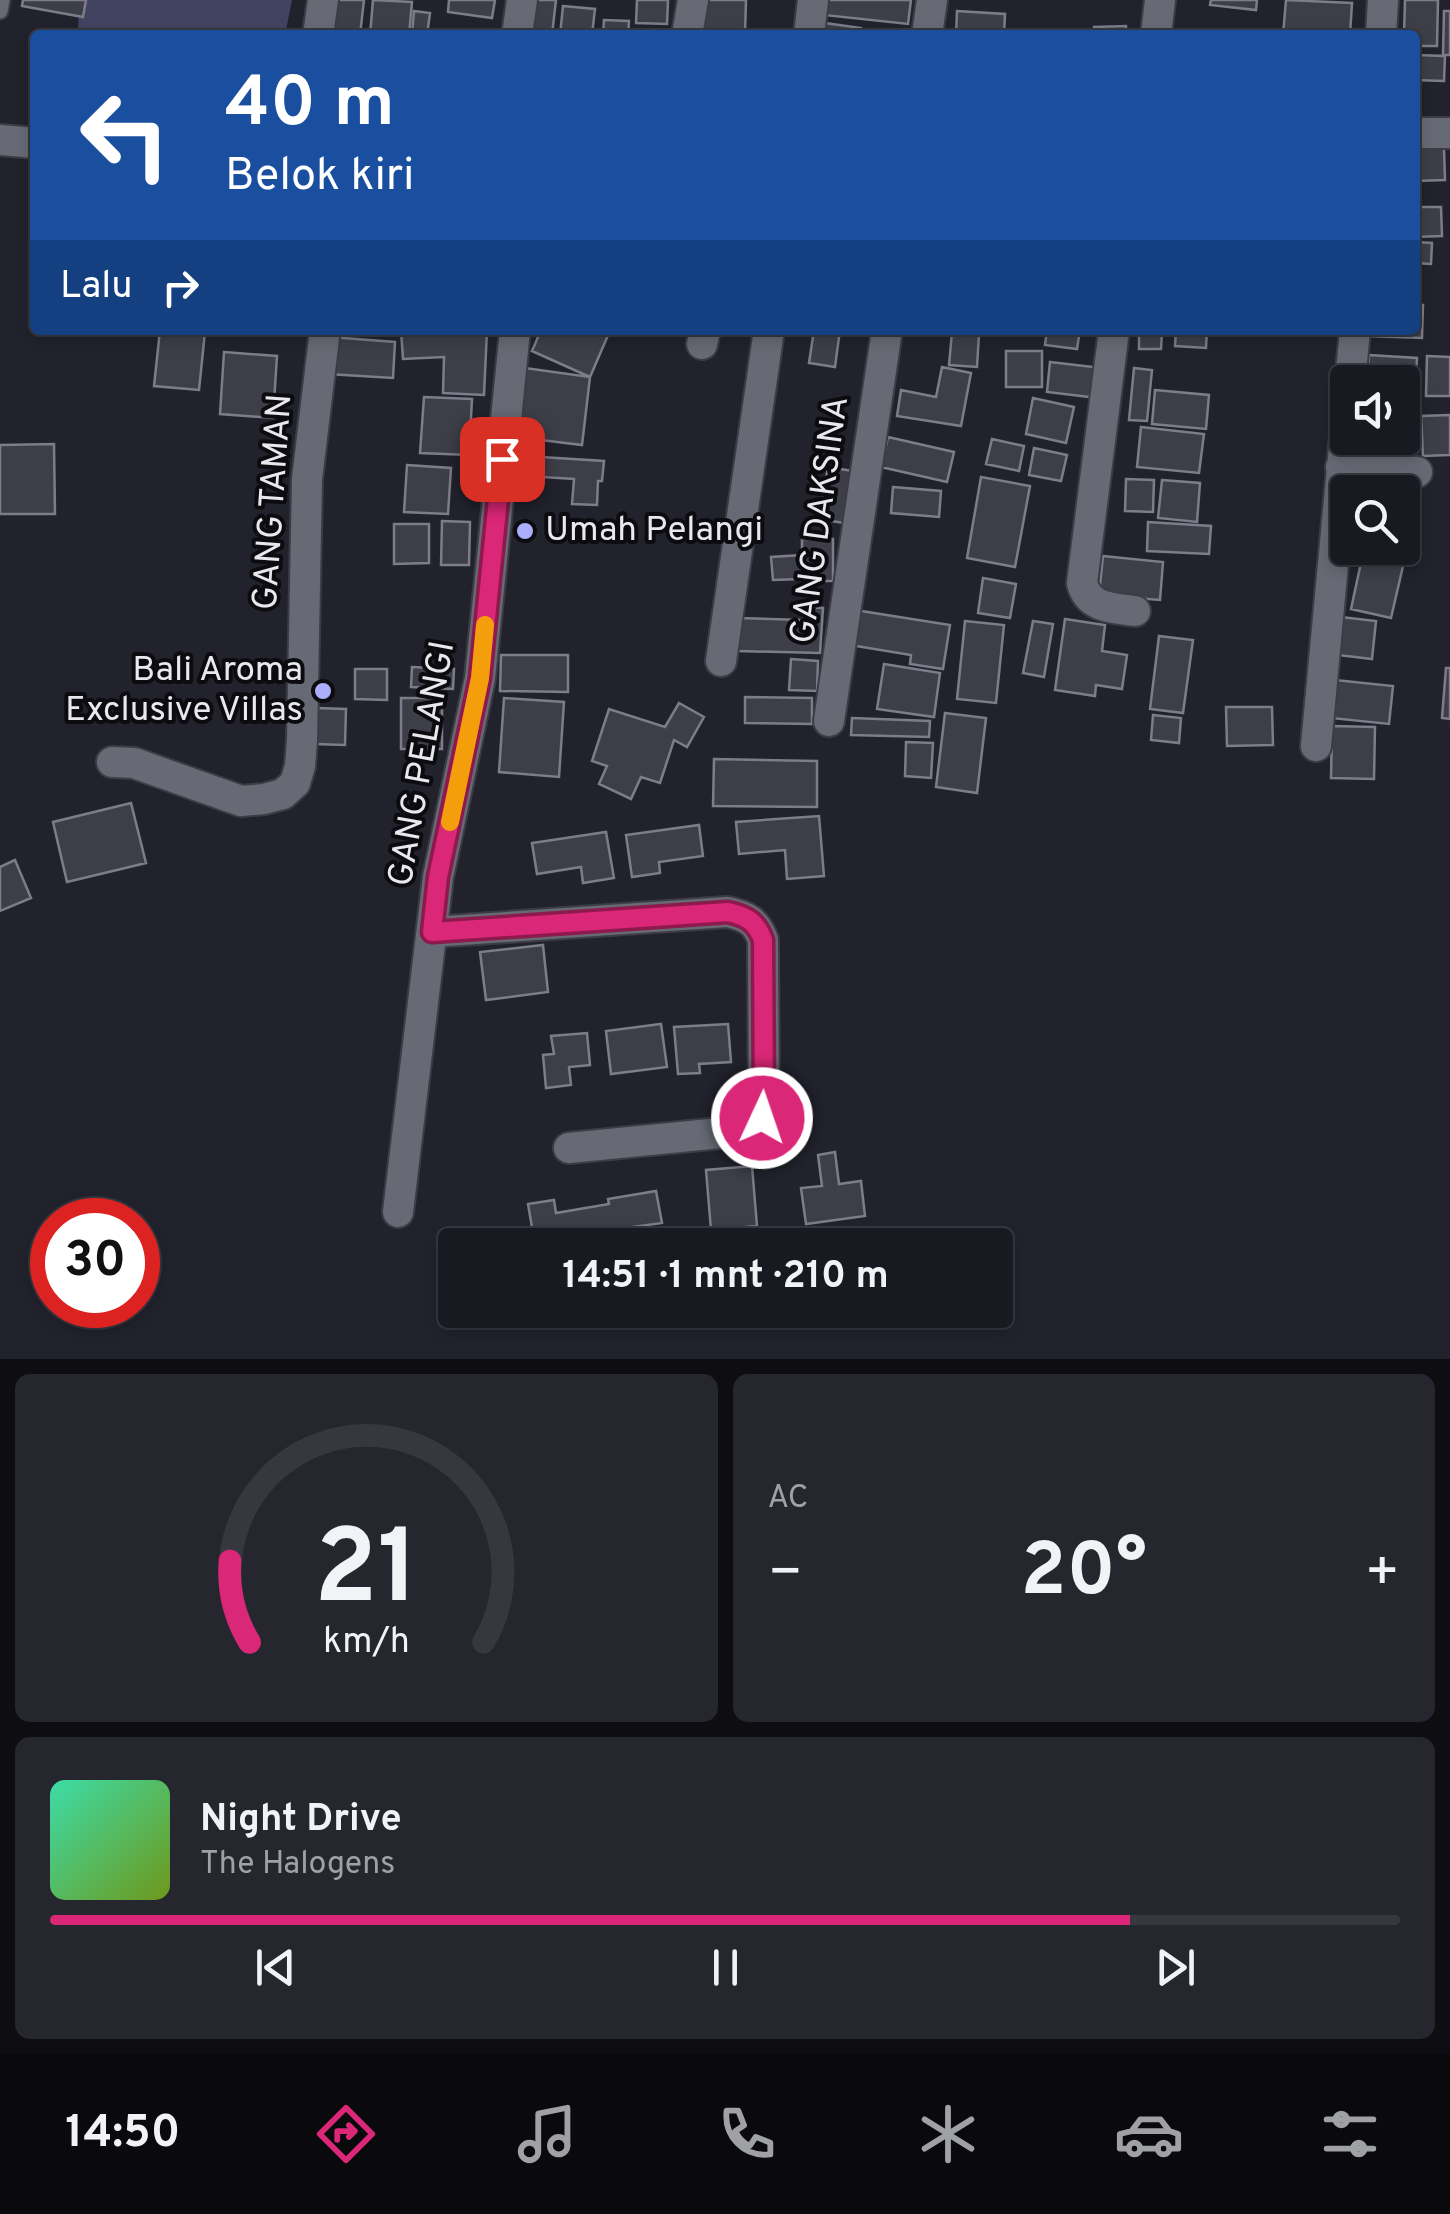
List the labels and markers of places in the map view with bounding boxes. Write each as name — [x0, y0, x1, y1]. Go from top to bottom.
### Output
pin — [460, 417, 545, 502]
place label: Umah Pelangi — [545, 509, 763, 553]
marker: Umah Pelangi — [514, 520, 536, 542]
place label: Bali Aroma Exclusive Villas — [65, 649, 303, 733]
marker: Bali Aroma Exclusive Villas — [312, 680, 334, 702]

